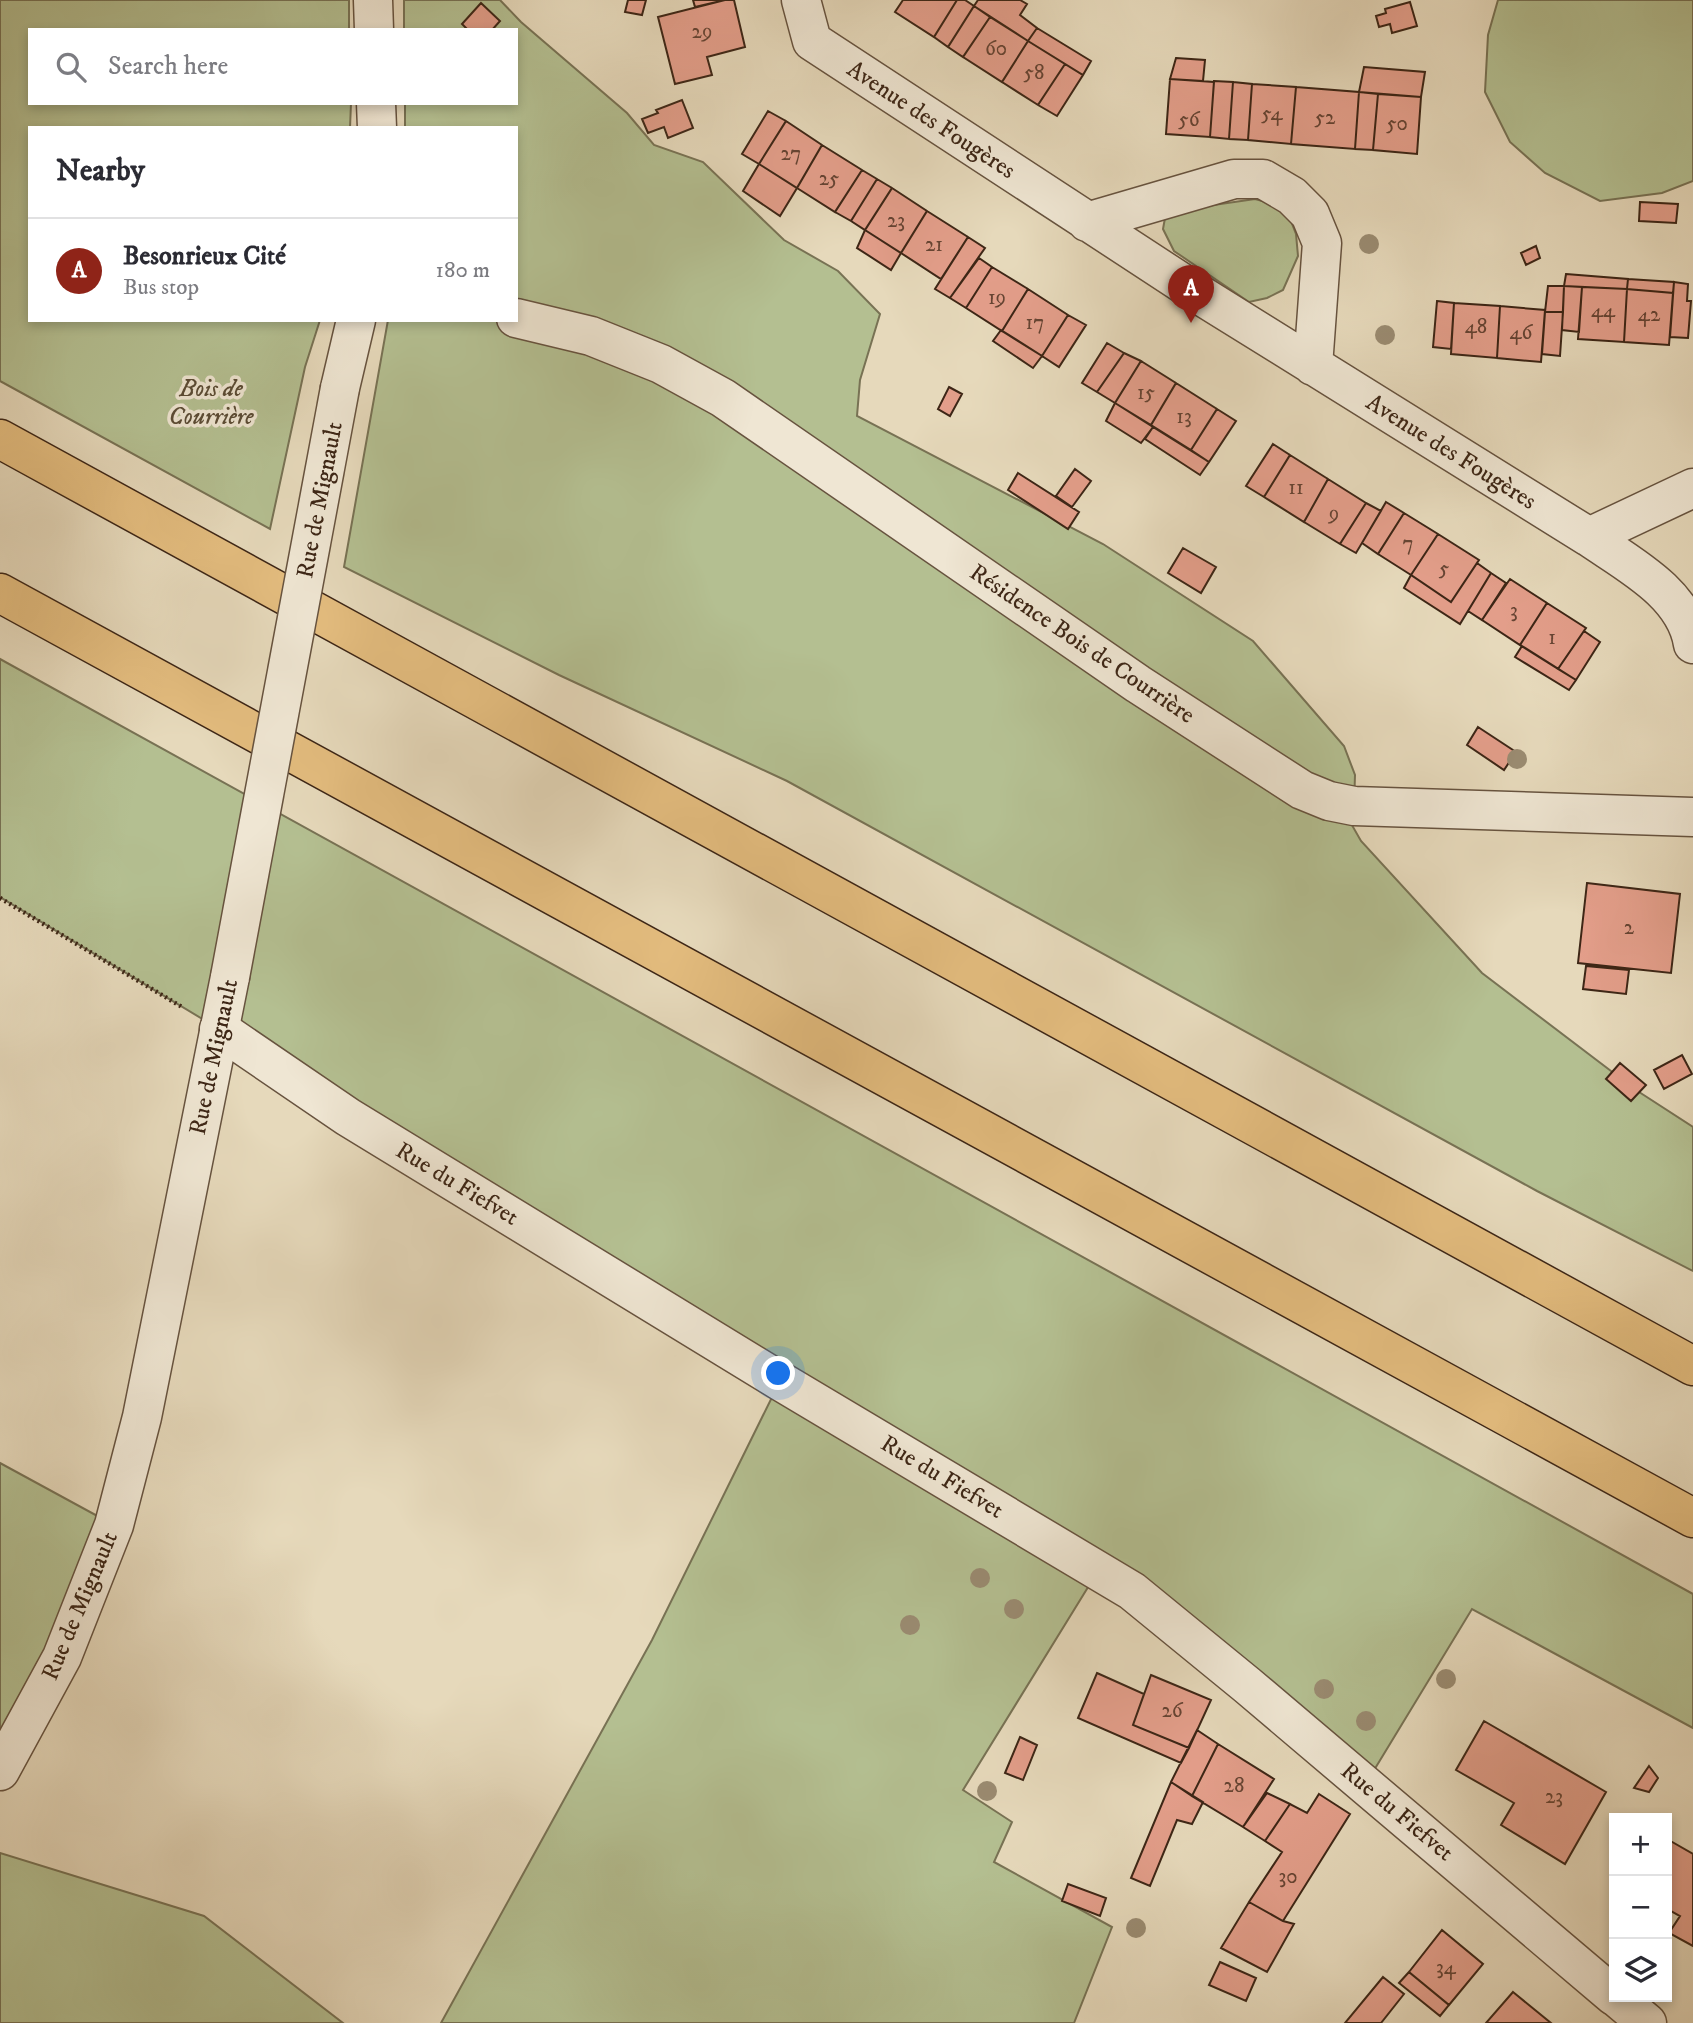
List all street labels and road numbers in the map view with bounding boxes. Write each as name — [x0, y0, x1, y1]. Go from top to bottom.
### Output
street label: Avenue des Fougères — [841, 54, 1021, 186]
street label: Avenue des Fougères — [1360, 388, 1542, 516]
street label: Rue de Mignault — [290, 419, 350, 581]
street label: Résidence Bois de Courrière — [964, 557, 1200, 731]
street label: Rue de Mignault — [183, 976, 245, 1138]
street label: Rue du Fiefvet — [390, 1136, 524, 1233]
street label: Rue du Fiefvet — [875, 1429, 1009, 1526]
street label: Rue de Mignault — [35, 1527, 125, 1685]
street label: Rue du Fiefvet — [1334, 1756, 1460, 1868]

